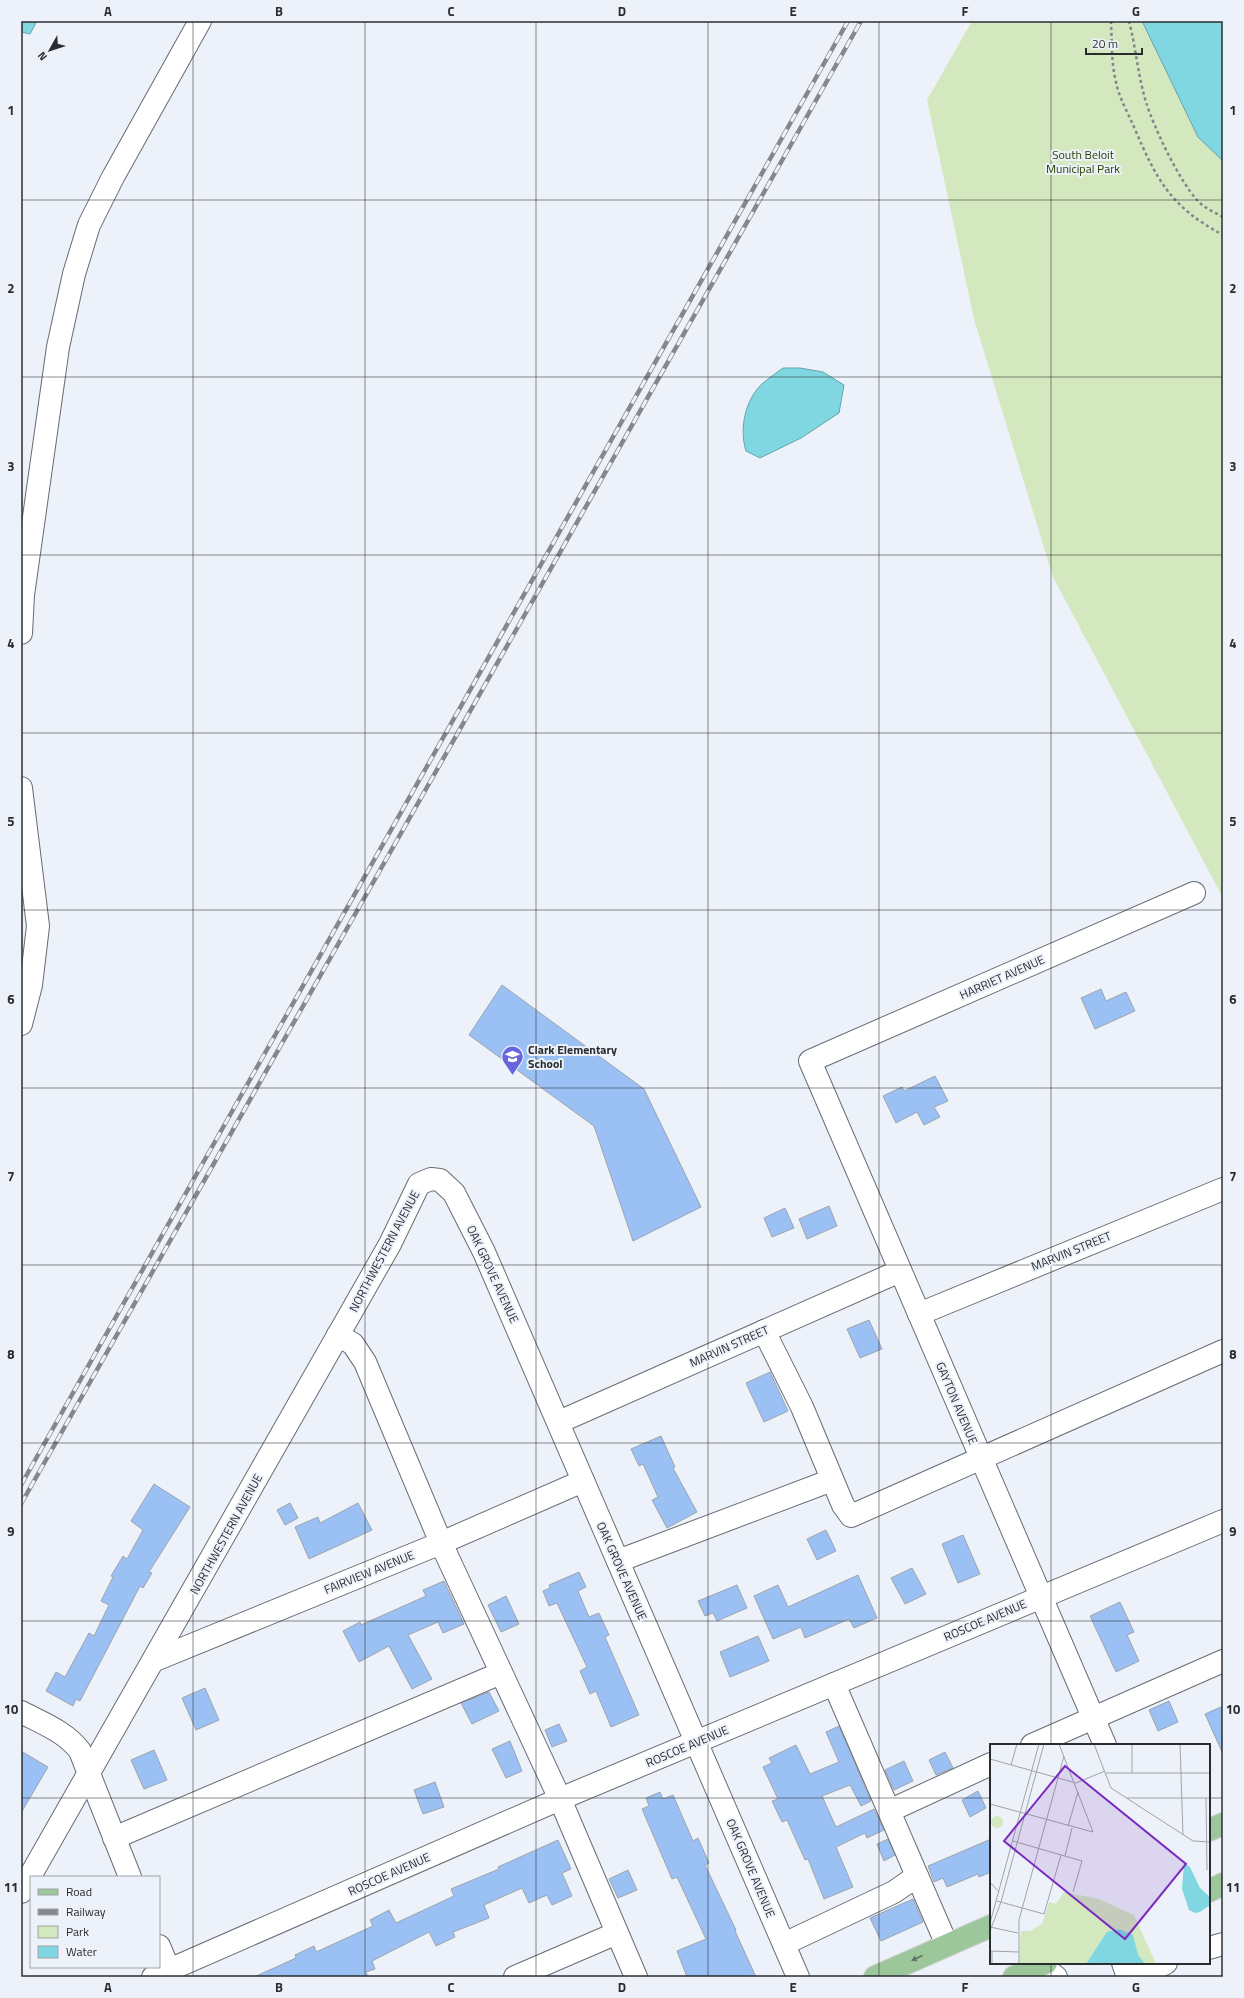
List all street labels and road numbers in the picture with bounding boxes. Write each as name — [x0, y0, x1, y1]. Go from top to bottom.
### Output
street label: HARRIET AVENUE — [956, 950, 1048, 1004]
street label: NORTHWESTERN AVENUE — [344, 1186, 424, 1315]
street label: OAK GROVE AVENUE — [462, 1222, 524, 1326]
street label: MARVIN STREET — [1028, 1226, 1115, 1276]
street label: MARVIN STREET — [686, 1320, 772, 1372]
street label: GAYTON AVENUE — [931, 1359, 983, 1448]
street label: NORTHWESTERN AVENUE — [185, 1470, 267, 1598]
street label: OAK GROVE AVENUE — [592, 1519, 652, 1624]
street label: FAIRVIEW AVENUE — [321, 1545, 417, 1599]
street label: ROSCOE AVENUE — [941, 1594, 1030, 1646]
street label: ROSCOE AVENUE — [643, 1720, 732, 1772]
street label: OAK GROVE AVENUE — [722, 1815, 781, 1921]
street label: ROSCOE AVENUE — [345, 1847, 434, 1901]

